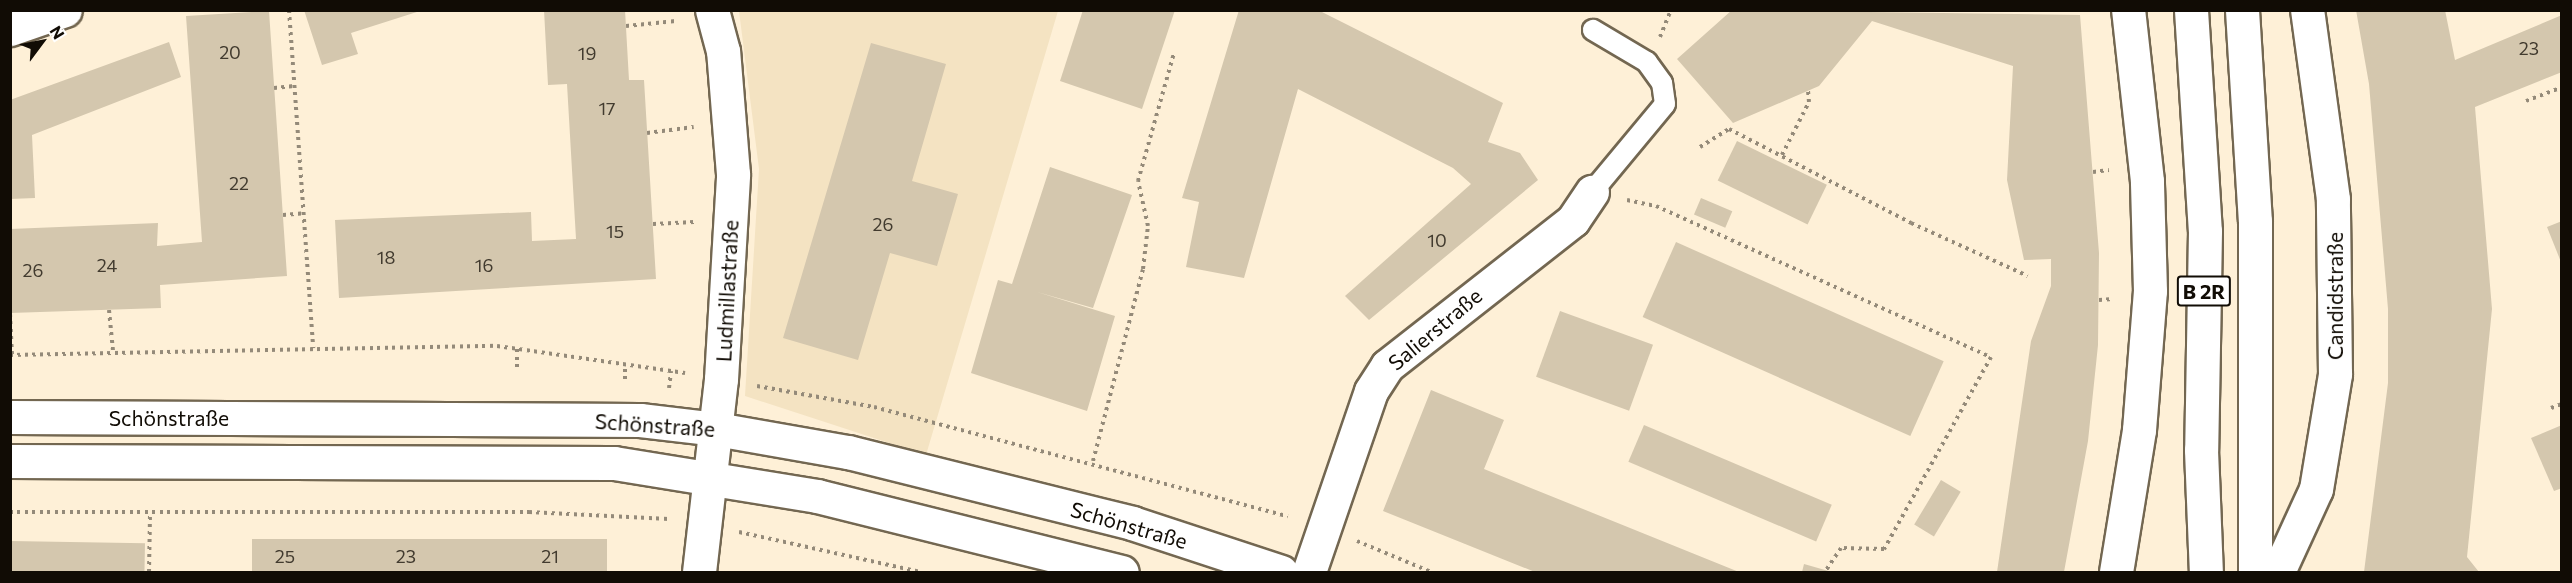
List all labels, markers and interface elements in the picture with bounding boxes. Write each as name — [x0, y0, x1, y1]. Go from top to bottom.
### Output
north arrow — [12, 12, 72, 72]
text: N — [46, 22, 69, 42]
house number: 23 — [2519, 37, 2539, 59]
house number: 20 — [219, 41, 241, 63]
house number: 19 — [578, 42, 596, 64]
house number: 17 — [598, 97, 616, 119]
house number: 22 — [229, 172, 249, 194]
house number: 26 — [873, 213, 893, 235]
street label: Ludmillastraße — [711, 219, 743, 363]
house number: 15 — [606, 220, 624, 242]
house number: 10 — [1427, 229, 1447, 251]
street label: Candidstraße — [2322, 232, 2348, 360]
house number: 18 — [377, 246, 395, 268]
house number: 24 — [97, 254, 117, 276]
house number: 16 — [475, 254, 493, 276]
house number: 26 — [23, 259, 43, 281]
road number: B 2R — [2176, 274, 2232, 308]
street label: Salierstraße — [1383, 283, 1487, 375]
street label: Schönstraße — [109, 405, 229, 431]
street label: Schönstraße — [594, 408, 716, 442]
street label: Schönstraße — [1068, 496, 1190, 554]
house number: 25 — [275, 545, 295, 567]
house number: 23 — [396, 545, 416, 567]
house number: 21 — [541, 545, 559, 567]

